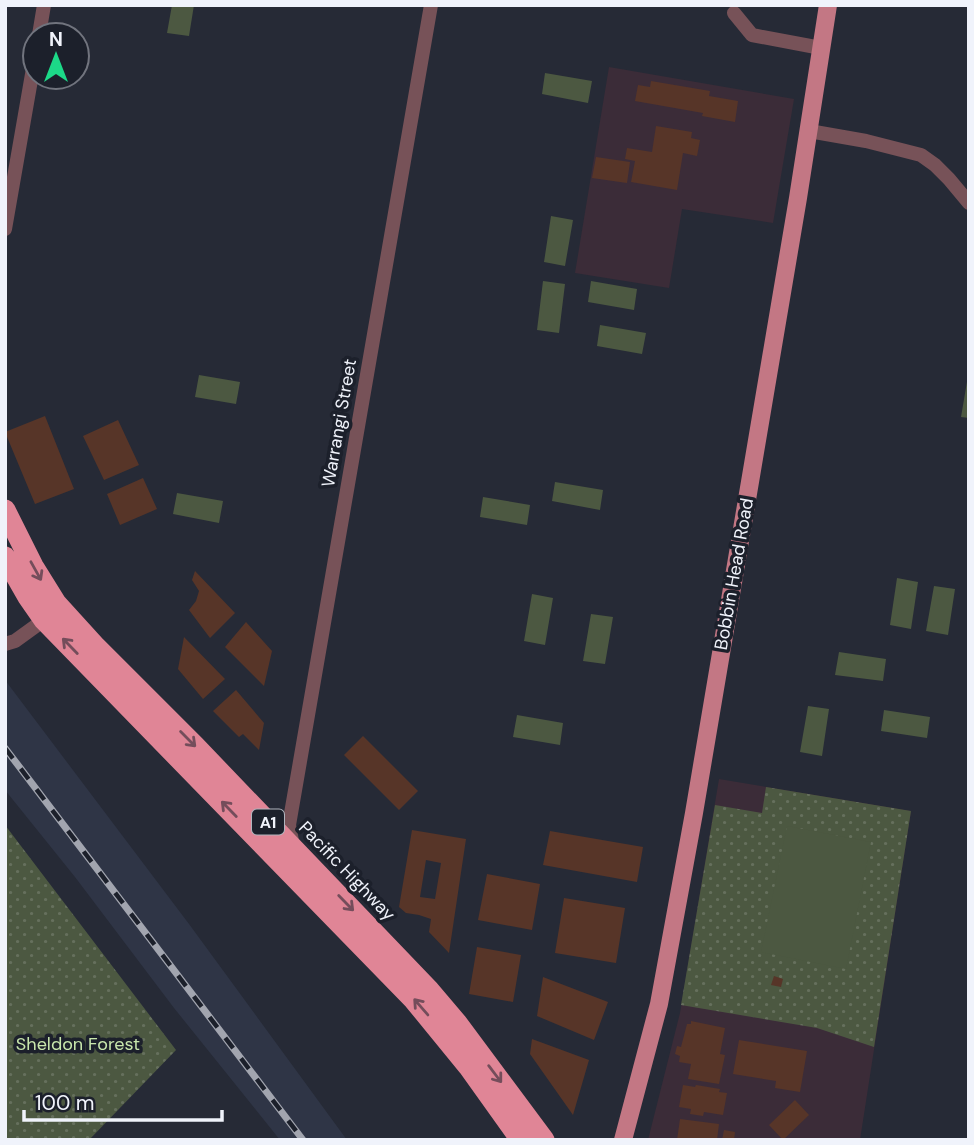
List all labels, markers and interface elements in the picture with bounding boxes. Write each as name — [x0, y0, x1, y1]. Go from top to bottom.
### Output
north arrow — [21, 21, 91, 91]
text: N — [49, 27, 63, 52]
street label: Warrangi Street — [316, 357, 362, 489]
street label: Bobbin Head Road — [709, 496, 759, 652]
one-way arrow — [30, 560, 43, 581]
one-way arrow — [61, 638, 78, 655]
one-way arrow — [179, 730, 196, 747]
one-way arrow — [220, 801, 237, 818]
road number: A1 — [252, 810, 284, 834]
street label: Pacific Highway — [293, 816, 401, 926]
one-way arrow — [338, 894, 355, 911]
one-way arrow — [413, 999, 429, 1017]
park label: Sheldon Forest — [16, 1032, 140, 1056]
one-way arrow — [488, 1064, 503, 1083]
scale bar — [24, 1078, 222, 1122]
text: 100 m — [35, 1089, 95, 1117]

